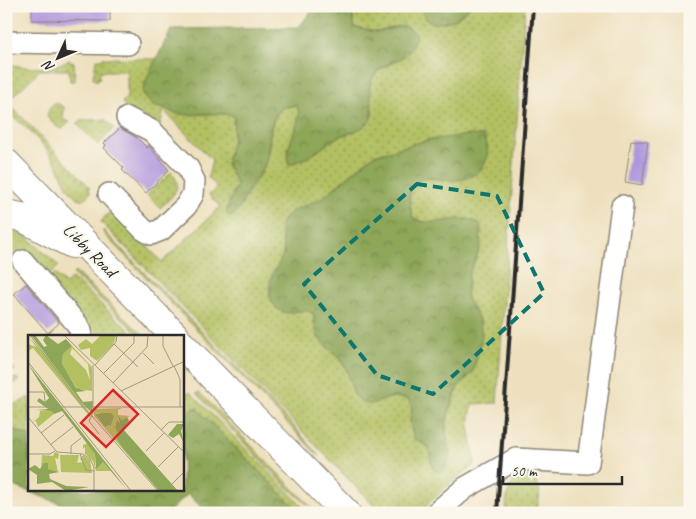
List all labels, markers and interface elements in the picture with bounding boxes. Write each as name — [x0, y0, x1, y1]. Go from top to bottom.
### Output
north arrow — [32, 32, 82, 82]
text: N — [38, 56, 58, 76]
street label: Libby Road — [58, 218, 124, 284]
inset map — [28, 335, 184, 492]
scale bar — [503, 454, 622, 486]
text: 50 m — [511, 462, 538, 481]

